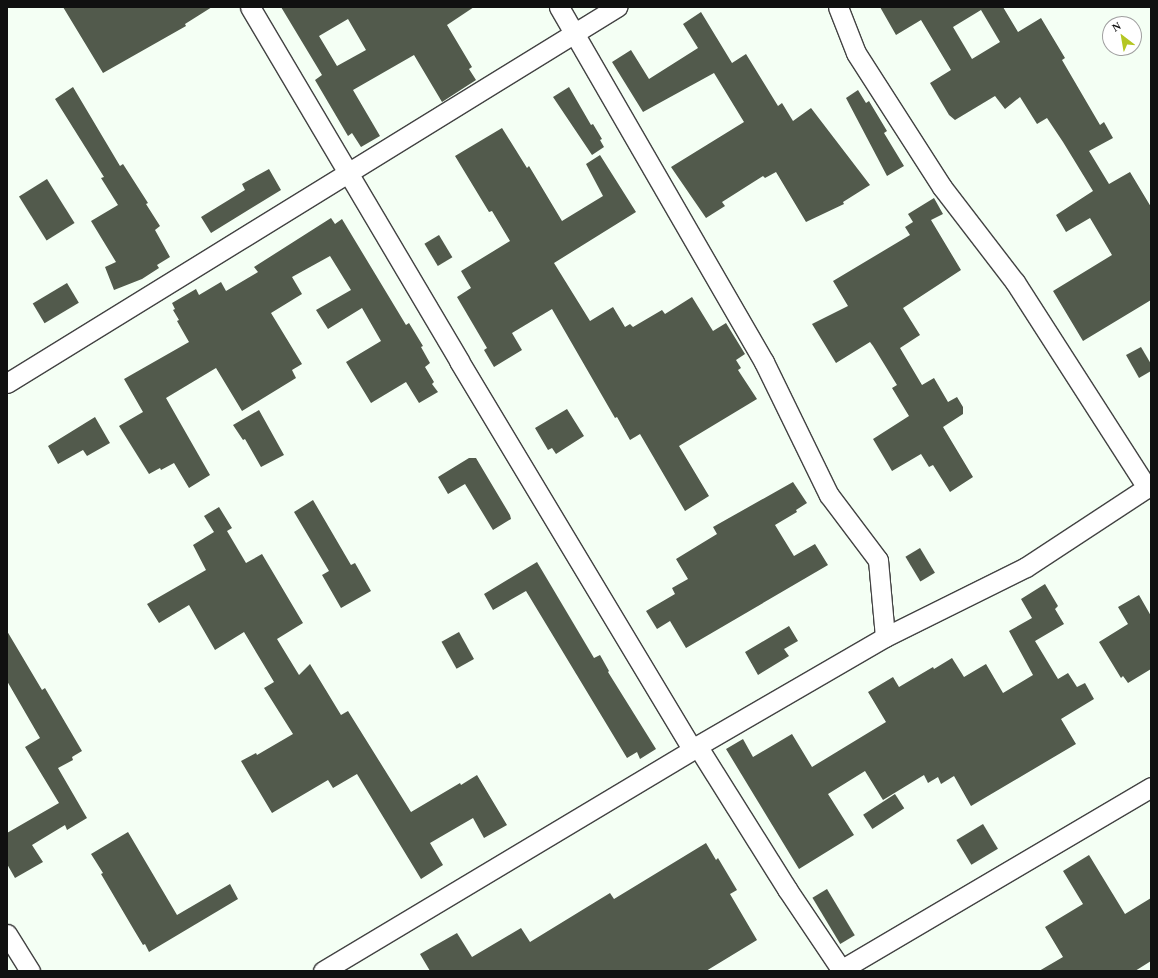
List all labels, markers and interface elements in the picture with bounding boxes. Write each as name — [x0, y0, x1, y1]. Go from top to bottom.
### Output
north arrow — [1102, 16, 1142, 56]
text: N — [1110, 19, 1123, 34]

